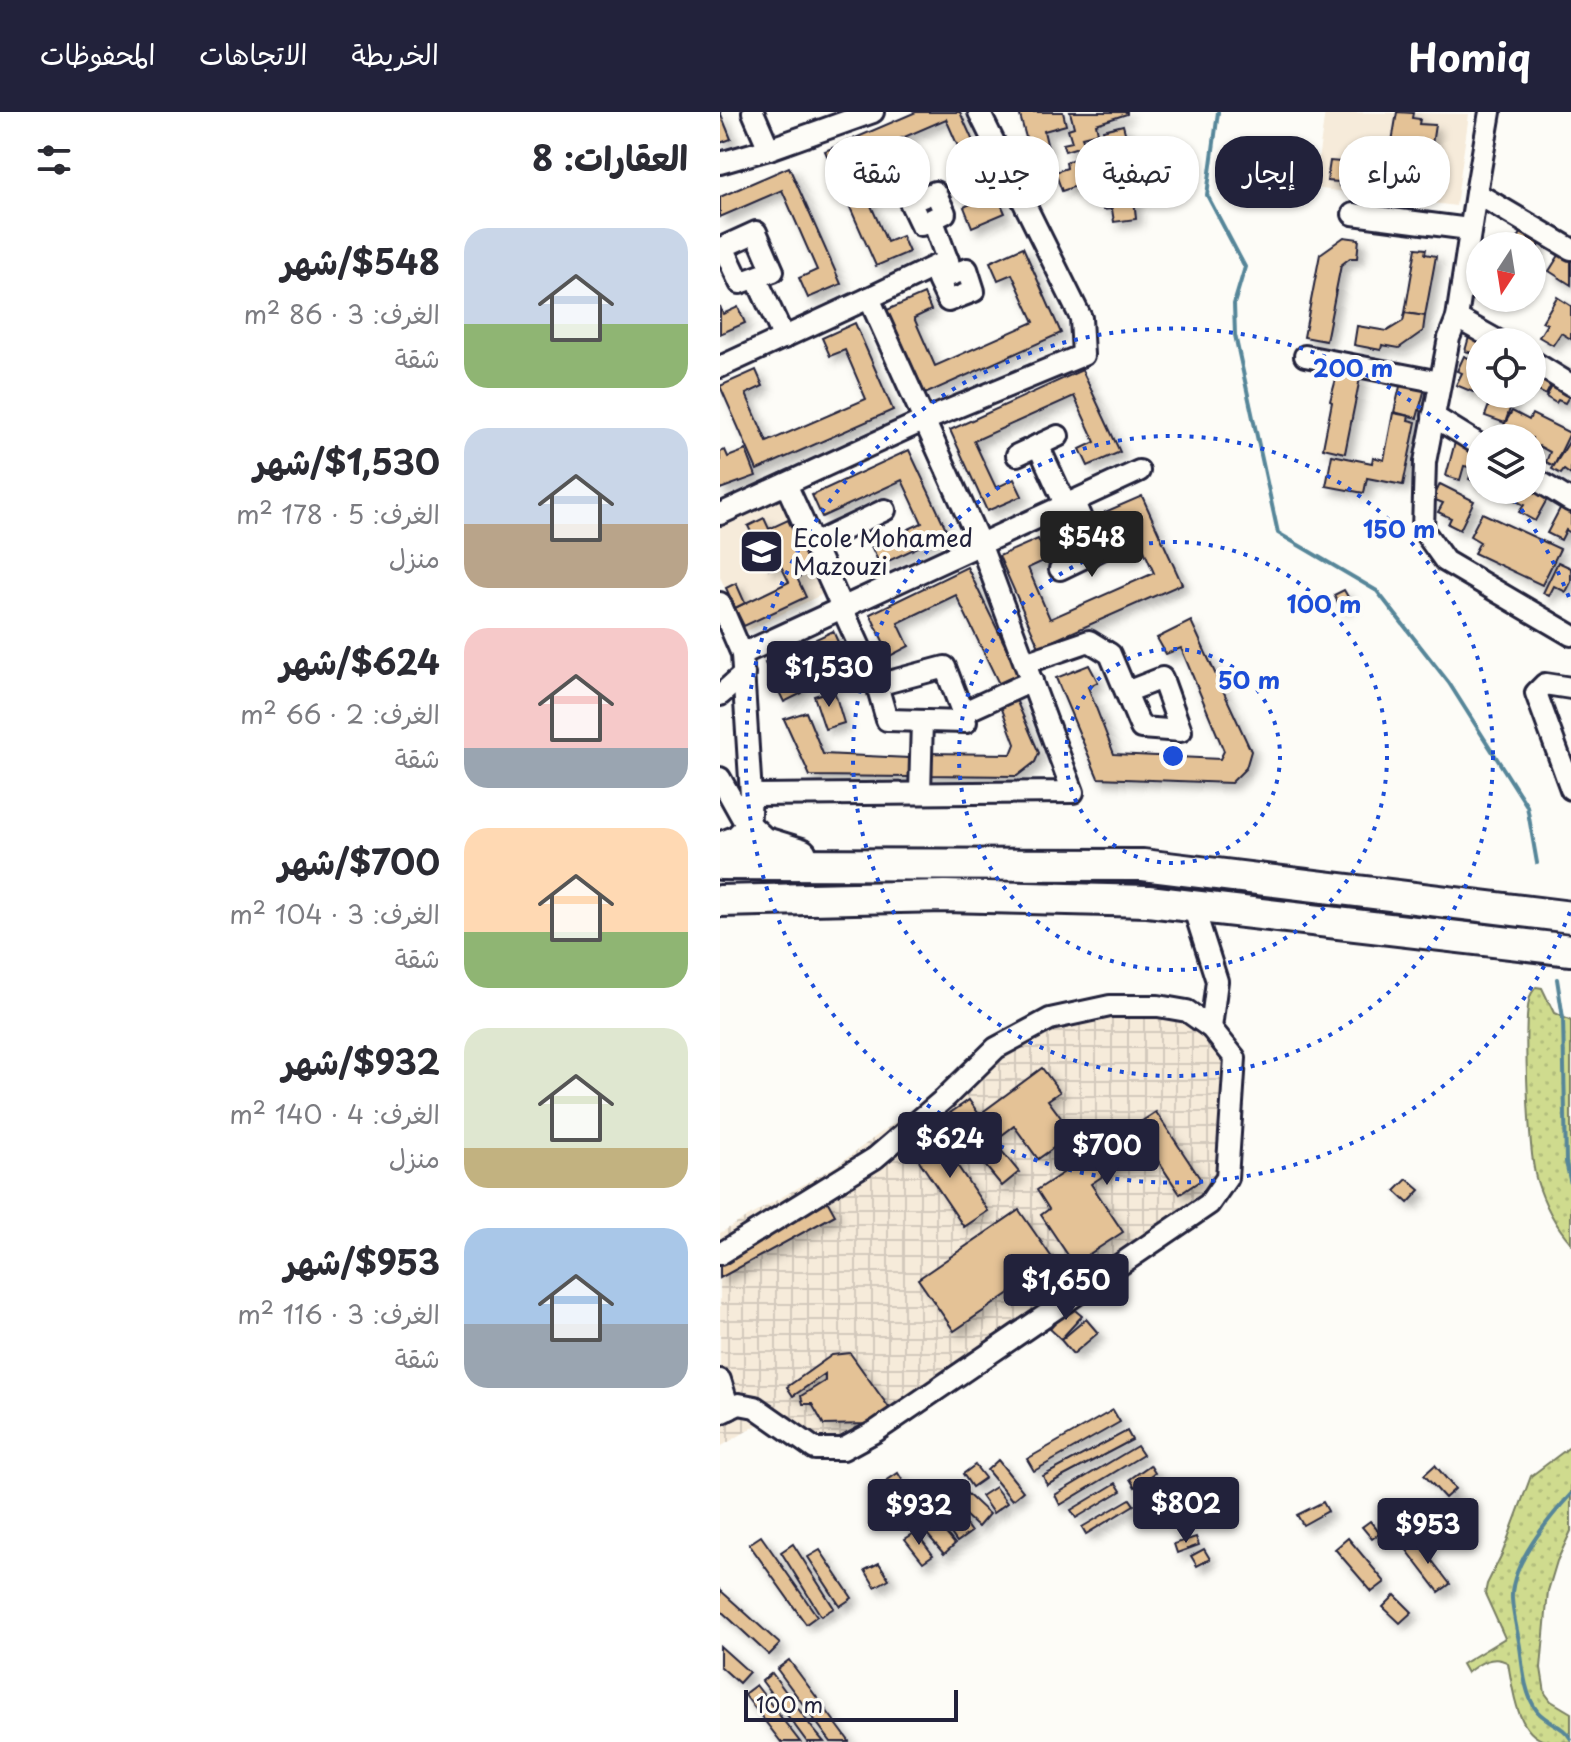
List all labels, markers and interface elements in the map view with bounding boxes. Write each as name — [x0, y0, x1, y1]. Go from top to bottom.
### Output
text: Homiq — [1409, 28, 1531, 85]
text: المحفوظات — [40, 32, 155, 75]
text: الاتجاهات — [199, 32, 307, 75]
text: الخريطة — [351, 32, 439, 75]
text: العقارات: 8 — [532, 131, 688, 183]
chip: شقة — [825, 136, 930, 208]
chip: جديد — [946, 136, 1059, 208]
chip: تصفية — [1075, 136, 1199, 208]
chip: إيجار — [1215, 136, 1323, 208]
chip: شراء — [1339, 136, 1450, 208]
icon: filters — [32, 138, 76, 182]
north arrow — [1466, 232, 1546, 312]
map controls — [1466, 232, 1546, 504]
text: $548/شهر — [281, 235, 440, 287]
icon: home — [528, 260, 624, 356]
text: الغرف: 3 · 86 m² — [243, 294, 440, 333]
button: locate — [1466, 328, 1546, 408]
text: شقة — [395, 338, 440, 377]
text: 200 m — [1313, 349, 1393, 385]
button: layers — [1466, 424, 1546, 504]
text: $1,530/شهر — [254, 435, 440, 487]
icon: home — [528, 460, 624, 556]
text: الغرف: 5 · 178 m² — [236, 494, 440, 533]
text: 150 m — [1363, 510, 1435, 546]
pin: $548 — [1045, 511, 1139, 579]
text: $548 — [1058, 517, 1126, 556]
place label: Ecole Mohamed Mazouzi — [793, 519, 973, 583]
school or university icon: Ecole Mohamed Mazouzi — [738, 527, 786, 575]
text: منزل — [389, 538, 440, 577]
text: 100 m — [1287, 585, 1361, 621]
text: $624/شهر — [280, 635, 440, 687]
pin: $1,530 — [764, 641, 894, 709]
text: $1,530 — [785, 647, 873, 686]
icon: home — [528, 660, 624, 756]
text: 50 m — [1218, 661, 1280, 697]
text: الغرف: 2 · 66 m² — [240, 694, 440, 733]
text: شقة — [395, 738, 440, 777]
centre of rings — [1159, 742, 1187, 770]
text: $700/شهر — [279, 835, 440, 887]
icon: home — [528, 860, 624, 956]
text: الغرف: 3 · 104 m² — [229, 894, 440, 933]
text: شقة — [395, 938, 440, 977]
text: $932/شهر — [282, 1035, 440, 1087]
icon: home — [528, 1060, 624, 1156]
text: الغرف: 4 · 140 m² — [229, 1094, 440, 1133]
pin: $624 — [903, 1112, 997, 1180]
text: $624 — [916, 1118, 984, 1157]
pin: $700 — [1060, 1119, 1154, 1187]
text: $700 — [1072, 1125, 1142, 1164]
text: منزل — [389, 1138, 440, 1177]
text: $953/شهر — [284, 1235, 440, 1287]
pin: $1,650 — [1001, 1254, 1131, 1322]
icon: home — [528, 1260, 624, 1356]
text: $1,650 — [1022, 1260, 1110, 1299]
text: الغرف: 3 · 116 m² — [237, 1294, 440, 1333]
text: شقة — [395, 1338, 440, 1377]
pin: $802 — [1139, 1477, 1233, 1545]
pin: $932 — [872, 1479, 966, 1547]
text: $802 — [1151, 1483, 1221, 1522]
text: $932 — [886, 1485, 952, 1524]
pin: $953 — [1381, 1498, 1475, 1566]
text: $953 — [1395, 1504, 1461, 1543]
scale bar — [744, 1686, 958, 1722]
text: 100 m — [756, 1687, 823, 1720]

